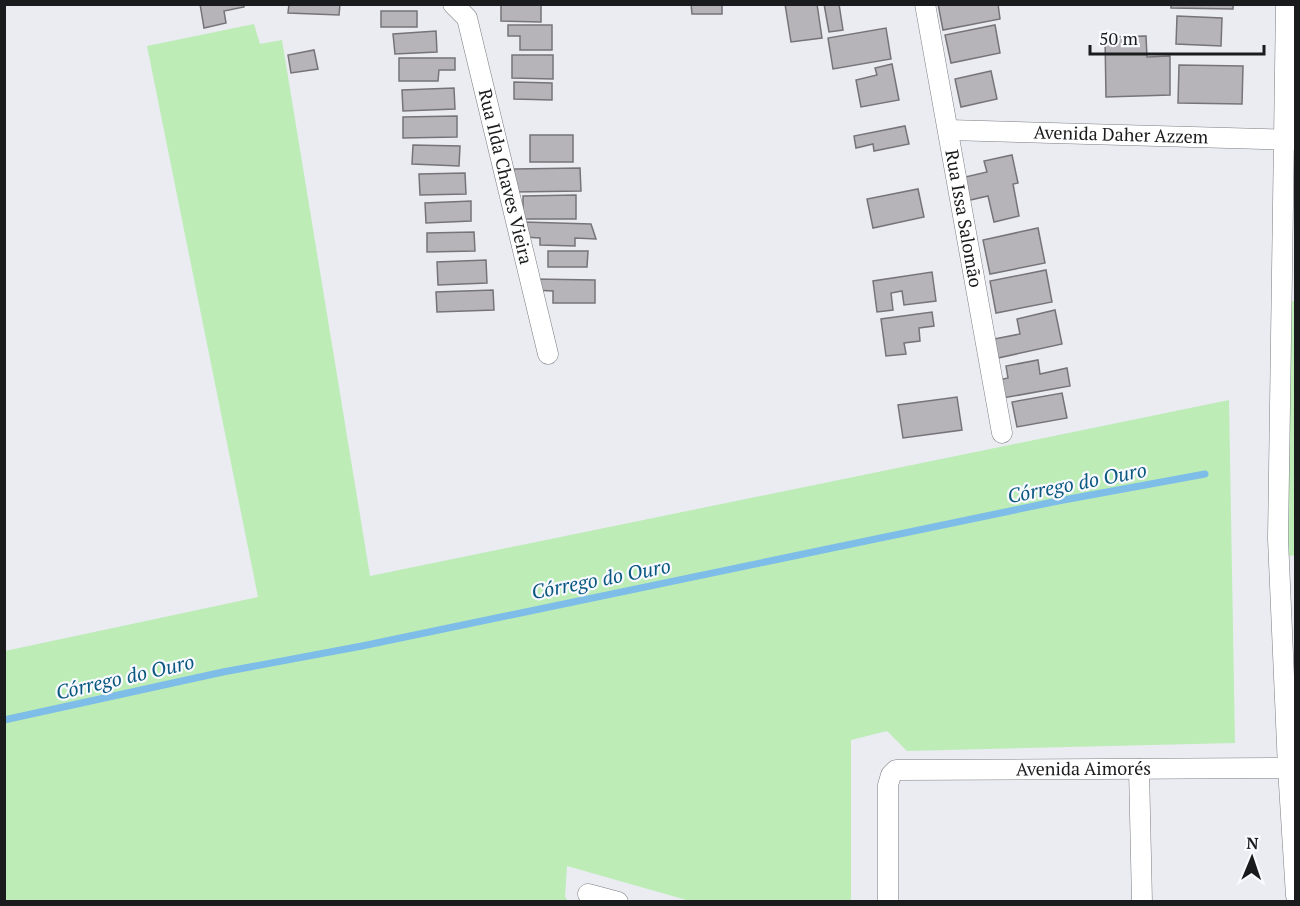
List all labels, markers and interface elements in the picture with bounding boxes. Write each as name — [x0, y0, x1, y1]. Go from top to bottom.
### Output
scale bar — [1090, 18, 1264, 56]
text: 50 m — [1099, 26, 1139, 50]
street label: Rua Ilda Chaves Vieira — [474, 86, 539, 267]
street label: Avenida Daher Azzem — [1033, 119, 1209, 148]
street label: Rua Issa Salomão — [940, 148, 989, 289]
water label: Córrego do Ouro — [1005, 456, 1149, 509]
water label: Córrego do Ouro — [529, 552, 673, 605]
water label: Córrego do Ouro — [53, 647, 197, 706]
street label: Avenida Aimorés — [1016, 756, 1151, 780]
north arrow — [1222, 828, 1282, 888]
text: N — [1246, 832, 1259, 854]

